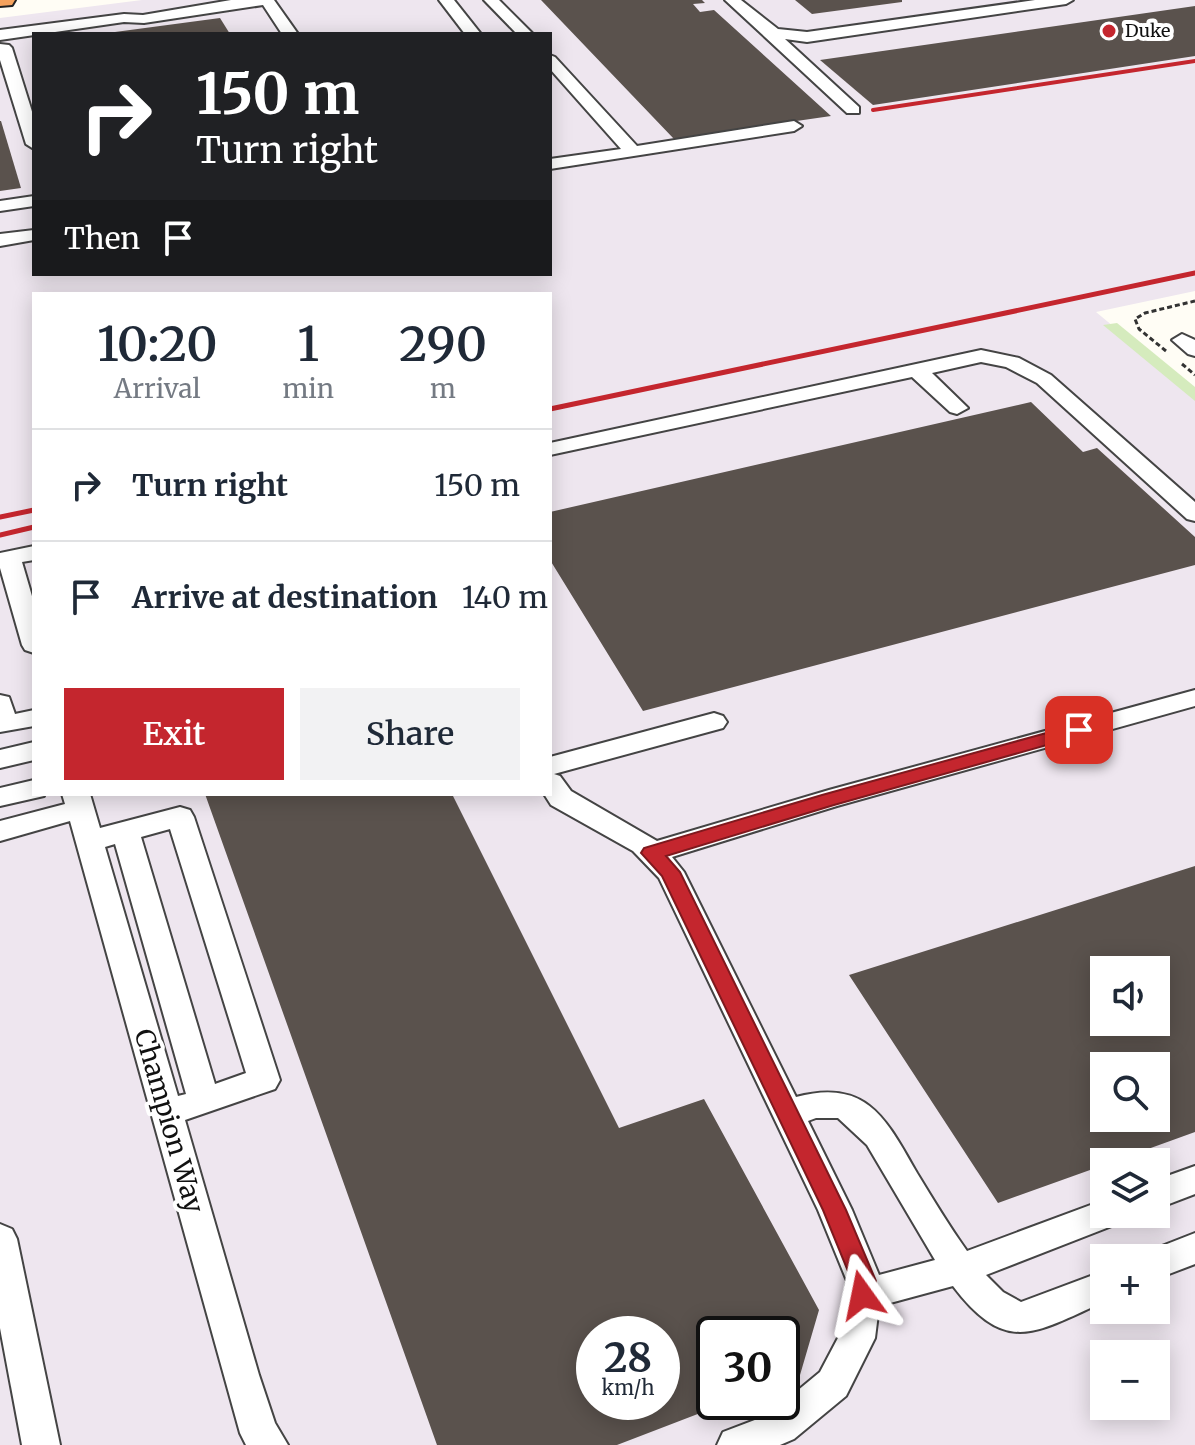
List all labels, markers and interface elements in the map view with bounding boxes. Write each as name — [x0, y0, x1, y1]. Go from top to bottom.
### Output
place label: Duke — [1125, 19, 1170, 42]
marker: Duke — [1100, 22, 1118, 40]
text: 150 m — [196, 59, 359, 129]
icon: right — [64, 64, 168, 168]
text: Turn right — [196, 128, 378, 173]
icon: arrive — [156, 216, 200, 260]
text: Then — [64, 219, 140, 257]
text: 10:20 — [97, 314, 218, 374]
text: 1 — [297, 314, 319, 374]
text: 290 — [399, 314, 487, 374]
text: Arrival — [114, 372, 201, 405]
text: min — [283, 372, 334, 405]
text: m — [430, 372, 456, 405]
icon: right — [64, 463, 108, 507]
text: Turn right — [132, 466, 288, 504]
text: 150 m — [434, 466, 520, 504]
icon: arrive — [64, 575, 108, 619]
text: Arrive at destination — [132, 578, 438, 616]
text: 140 m — [462, 578, 548, 616]
button: Exit — [64, 688, 284, 780]
button: Share — [300, 688, 520, 780]
pin — [1045, 696, 1113, 764]
icon: arrive — [1057, 708, 1101, 752]
map controls — [1090, 956, 1170, 1420]
button: sound — [1090, 956, 1170, 1036]
street label: Champion Way — [127, 1025, 212, 1217]
button: search — [1090, 1052, 1170, 1132]
button: layers — [1090, 1148, 1170, 1228]
button: + — [1090, 1244, 1170, 1324]
position arrow — [820, 1253, 904, 1337]
speed limit sign: 30 — [696, 1316, 800, 1420]
text: 28 — [604, 1333, 652, 1383]
button: − — [1090, 1340, 1170, 1420]
text: km/h — [602, 1375, 654, 1400]

